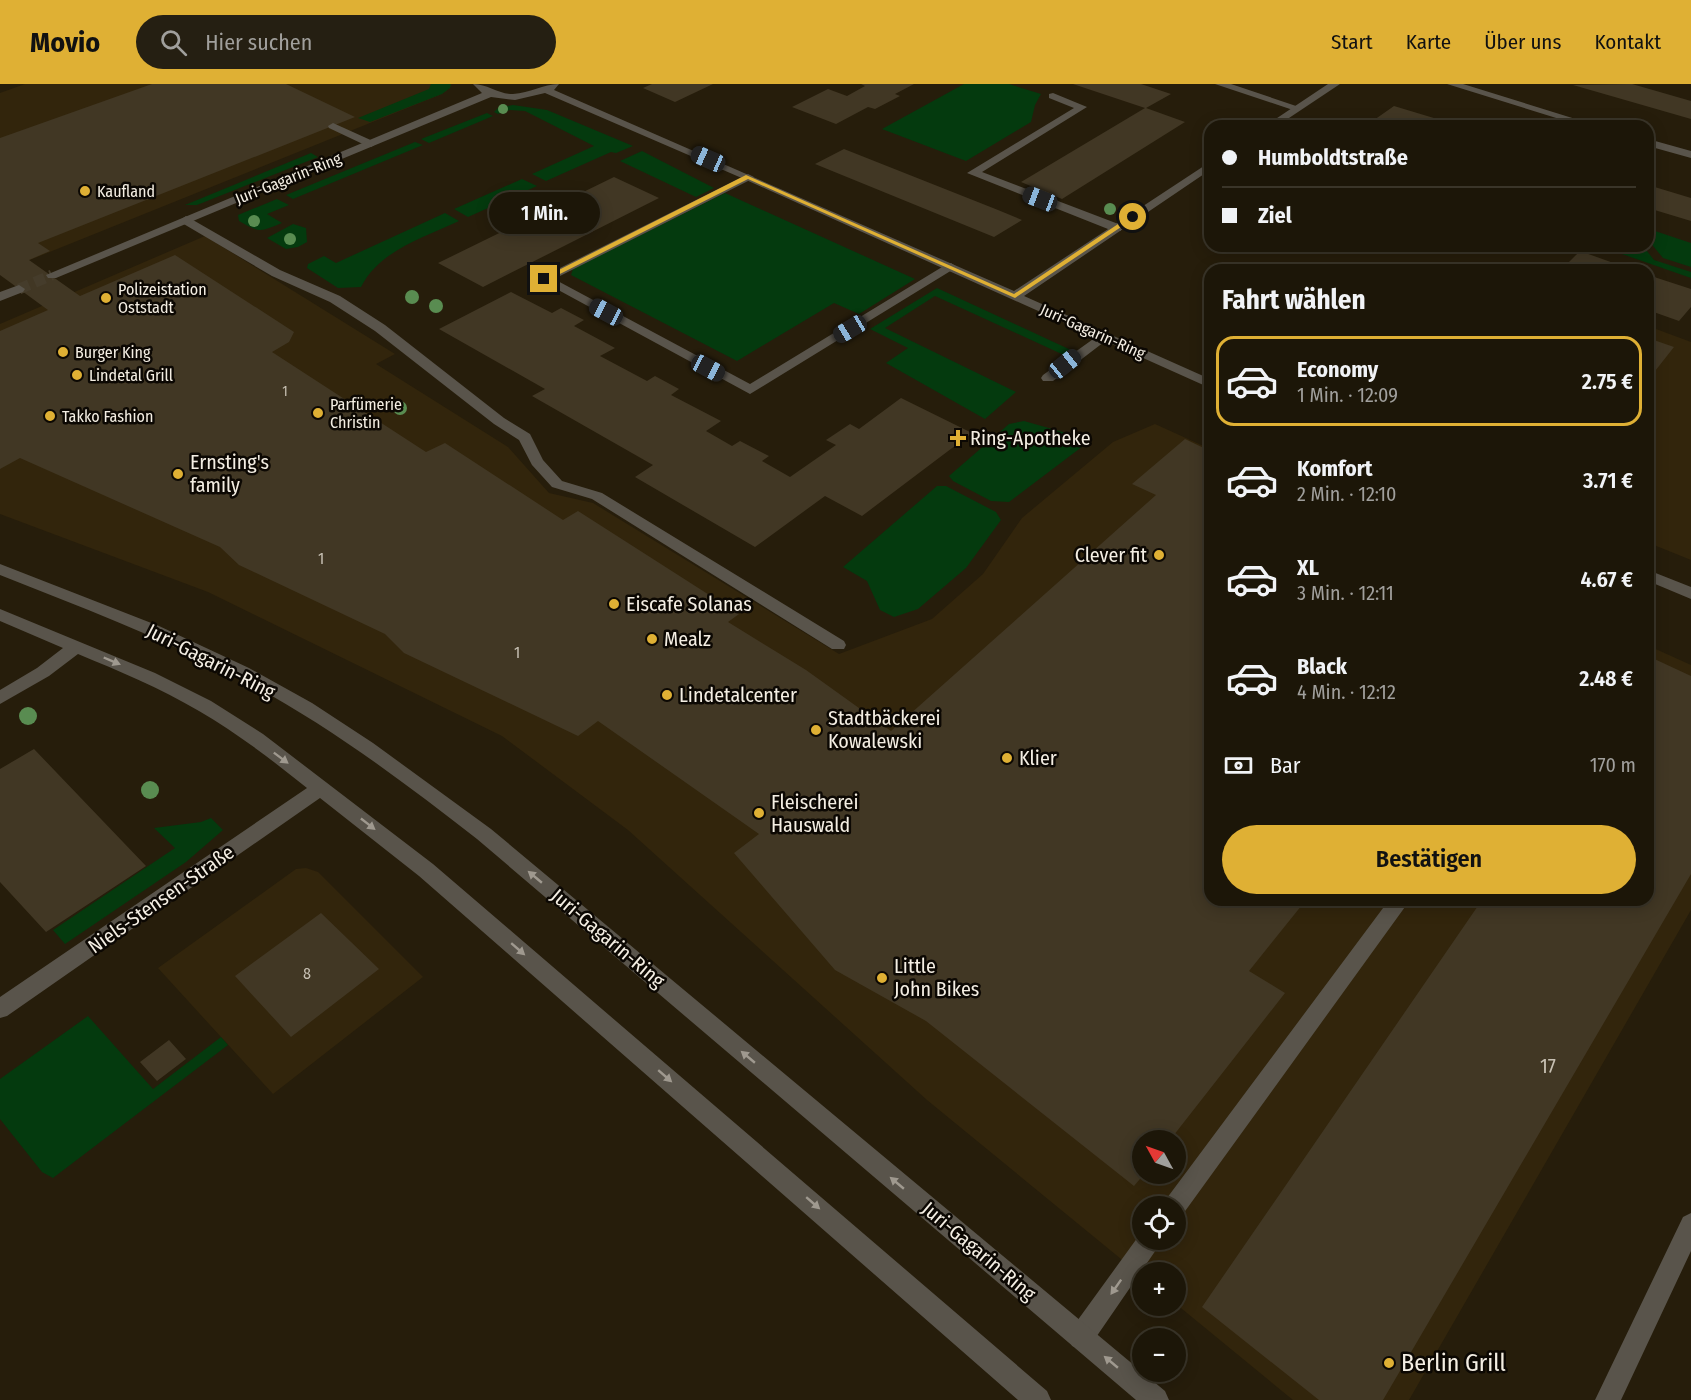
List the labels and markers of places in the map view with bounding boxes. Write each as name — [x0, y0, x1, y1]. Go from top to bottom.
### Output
place label: Kaufland — [97, 182, 155, 201]
marker: Kaufland — [78, 184, 92, 198]
place label: Polizeistation Oststadt — [118, 280, 207, 317]
marker: Polizeistation Oststadt — [99, 291, 113, 305]
place label: Burger King — [75, 343, 151, 362]
marker: Burger King — [56, 345, 70, 359]
place label: Lindetal Grill — [89, 366, 173, 385]
marker: Lindetal Grill — [70, 368, 84, 382]
place label: Parfümerie Christin — [330, 395, 402, 432]
marker: Parfümerie Christin — [311, 406, 325, 420]
place label: Takko Fashion — [62, 407, 153, 426]
marker: Takko Fashion — [43, 409, 57, 423]
place label: Ring-Apotheke — [970, 426, 1091, 450]
marker: Ring-Apotheke — [951, 431, 965, 445]
place label: Ernsting's family — [190, 450, 269, 497]
marker: Ernsting's family — [171, 467, 185, 481]
place label: Clever fit — [1075, 543, 1147, 567]
marker: Clever fit — [1152, 548, 1166, 562]
place label: Eiscafe Solanas — [626, 592, 752, 616]
marker: Eiscafe Solanas — [607, 597, 621, 611]
place label: Mealz — [664, 627, 711, 651]
marker: Mealz — [645, 632, 659, 646]
place label: Lindetalcenter — [679, 683, 797, 707]
marker: Lindetalcenter — [660, 688, 674, 702]
place label: Stadtbäckerei Kowalewski — [828, 706, 941, 753]
marker: Stadtbäckerei Kowalewski — [809, 723, 823, 737]
place label: Klier — [1019, 746, 1057, 770]
marker: Klier — [1000, 751, 1014, 765]
place label: Fleischerei Hauswald — [771, 790, 859, 837]
marker: Fleischerei Hauswald — [752, 806, 766, 820]
place label: Little John Bikes — [894, 954, 979, 1001]
marker: Little John Bikes — [875, 971, 889, 985]
place label: Berlin Grill — [1401, 1349, 1506, 1377]
marker: Berlin Grill — [1382, 1356, 1396, 1370]

